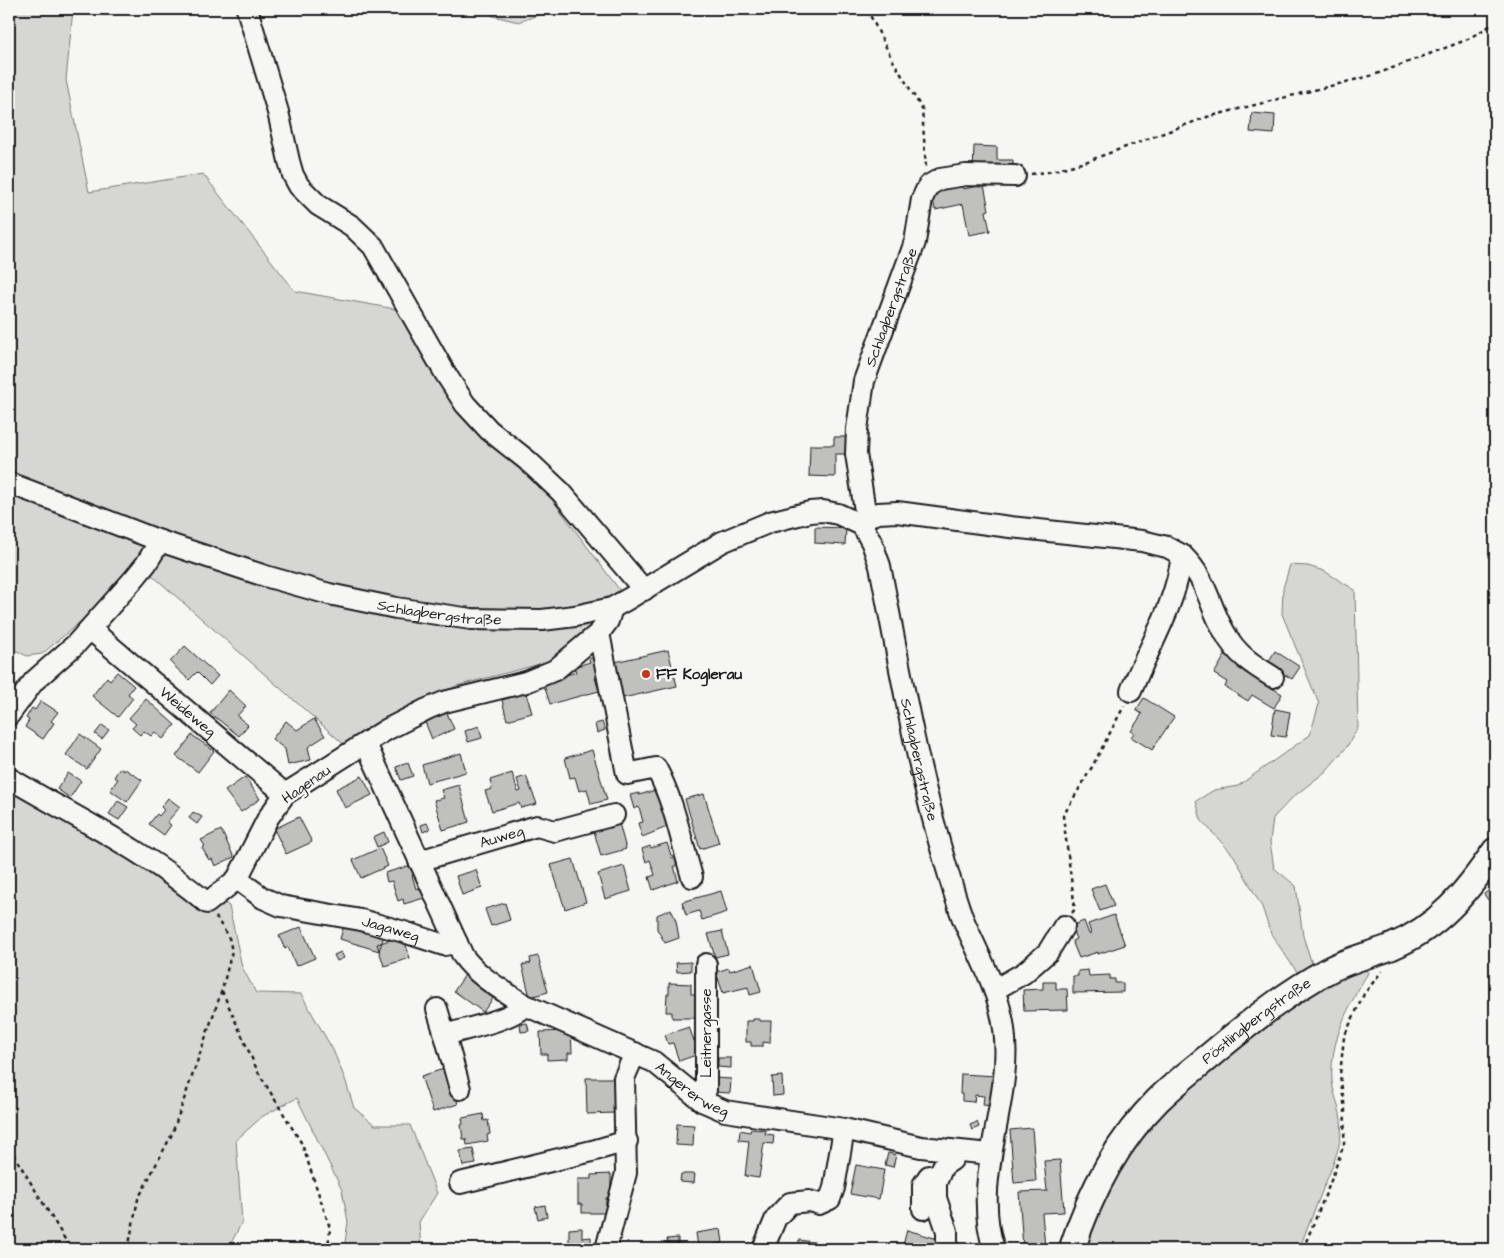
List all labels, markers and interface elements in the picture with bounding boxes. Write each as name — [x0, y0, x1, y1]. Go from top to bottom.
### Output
street label: Schlagbergstraße — [860, 245, 923, 370]
street label: Schlagbergstraße — [375, 594, 502, 630]
place label: FF Koglerau — [656, 664, 742, 687]
marker: FF Koglerau — [640, 668, 652, 680]
street label: Weideweg — [155, 682, 220, 743]
street label: Schlagbergstraße — [895, 696, 943, 823]
street label: Hagenau — [278, 760, 336, 810]
street label: Auweg — [477, 820, 527, 854]
street label: Jagaweg — [359, 911, 422, 948]
street label: Pöstlingbergstraße — [1197, 973, 1315, 1069]
street label: Leitnergasse — [696, 988, 718, 1078]
street label: Angererweg — [651, 1057, 732, 1123]

